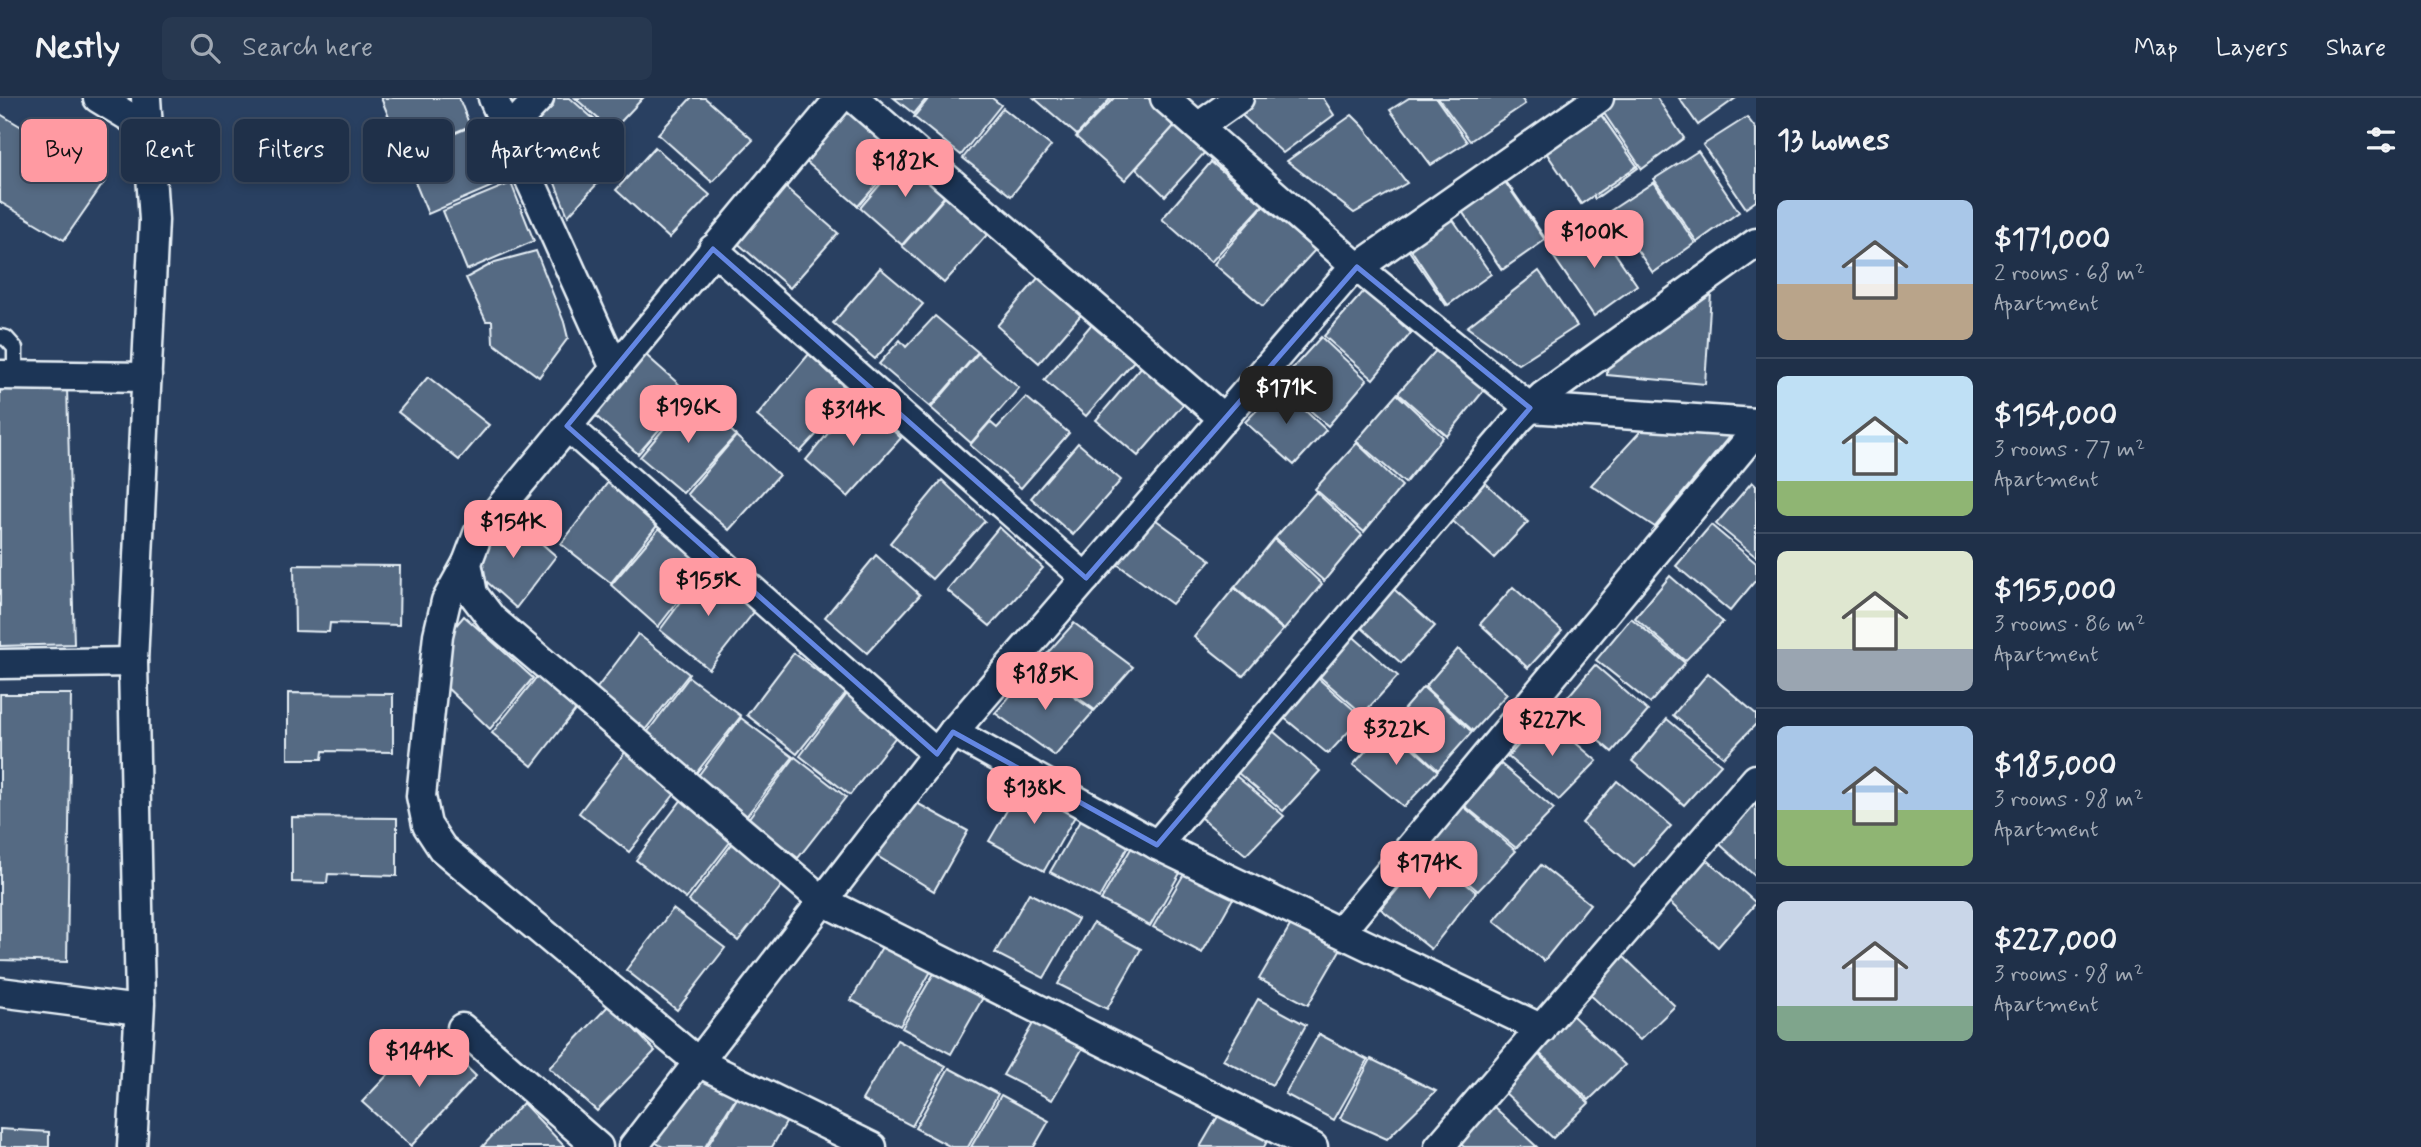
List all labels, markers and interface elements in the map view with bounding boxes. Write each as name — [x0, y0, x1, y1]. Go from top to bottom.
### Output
search box — [162, 17, 652, 80]
text: Nestly — [35, 26, 120, 70]
icon: search — [186, 29, 224, 67]
text: Search here — [242, 31, 373, 65]
text: Map — [2134, 33, 2178, 64]
text: Layers — [2216, 33, 2288, 64]
text: Share — [2326, 33, 2386, 64]
chip: Buy — [21, 119, 107, 182]
chip: Rent — [121, 119, 220, 182]
chip: Filters — [234, 119, 349, 182]
chip: New — [363, 119, 453, 182]
chip: Apartment — [467, 119, 624, 182]
text: 13 homes — [1777, 121, 1890, 160]
icon: filters — [2362, 121, 2400, 159]
pin: $182K — [856, 140, 954, 199]
text: $182K — [872, 147, 938, 177]
pin: $100K — [1545, 211, 1643, 270]
text: $100K — [1560, 218, 1628, 248]
text: $171,000 — [1994, 220, 2110, 259]
icon: home — [1833, 228, 1917, 312]
text: 2 rooms · 68 m² — [1994, 259, 2145, 289]
text: Apartment — [1994, 289, 2099, 319]
pin: $171K — [1237, 366, 1335, 426]
text: $171K — [1256, 374, 1316, 404]
pin: $196K — [639, 386, 737, 445]
pin: $314K — [804, 388, 902, 448]
text: $196K — [656, 393, 720, 423]
text: $314K — [821, 396, 885, 426]
text: $154,000 — [1994, 396, 2117, 435]
icon: home — [1833, 404, 1917, 488]
text: 3 rooms · 77 m² — [1994, 435, 2145, 465]
text: Apartment — [1994, 465, 2099, 495]
pin: $154K — [464, 500, 562, 560]
text: $154K — [480, 508, 546, 538]
pin: $155K — [659, 559, 757, 618]
text: $155K — [675, 566, 741, 596]
text: $155,000 — [1994, 571, 2116, 610]
icon: home — [1833, 579, 1917, 663]
text: 3 rooms · 86 m² — [1994, 610, 2145, 640]
text: Apartment — [1994, 640, 2099, 670]
pin: $185K — [996, 652, 1094, 712]
text: $185K — [1012, 660, 1078, 690]
pin: $227K — [1503, 698, 1601, 758]
text: $227K — [1519, 706, 1585, 736]
pin: $322K — [1347, 708, 1445, 767]
text: $322K — [1363, 715, 1429, 745]
text: $185,000 — [1994, 746, 2117, 785]
icon: home — [1833, 754, 1917, 838]
pin: $138K — [985, 766, 1083, 826]
text: $138K — [1003, 774, 1065, 804]
text: 3 rooms · 98 m² — [1994, 785, 2144, 815]
text: Apartment — [1994, 815, 2099, 845]
pin: $174K — [1380, 842, 1478, 901]
text: $174K — [1396, 849, 1462, 879]
text: $227,000 — [1994, 921, 2117, 960]
icon: home — [1833, 929, 1917, 1013]
text: 3 rooms · 98 m² — [1994, 960, 2144, 990]
text: Apartment — [1994, 990, 2099, 1020]
pin: $144K — [370, 1030, 468, 1089]
text: $144K — [385, 1037, 453, 1067]

